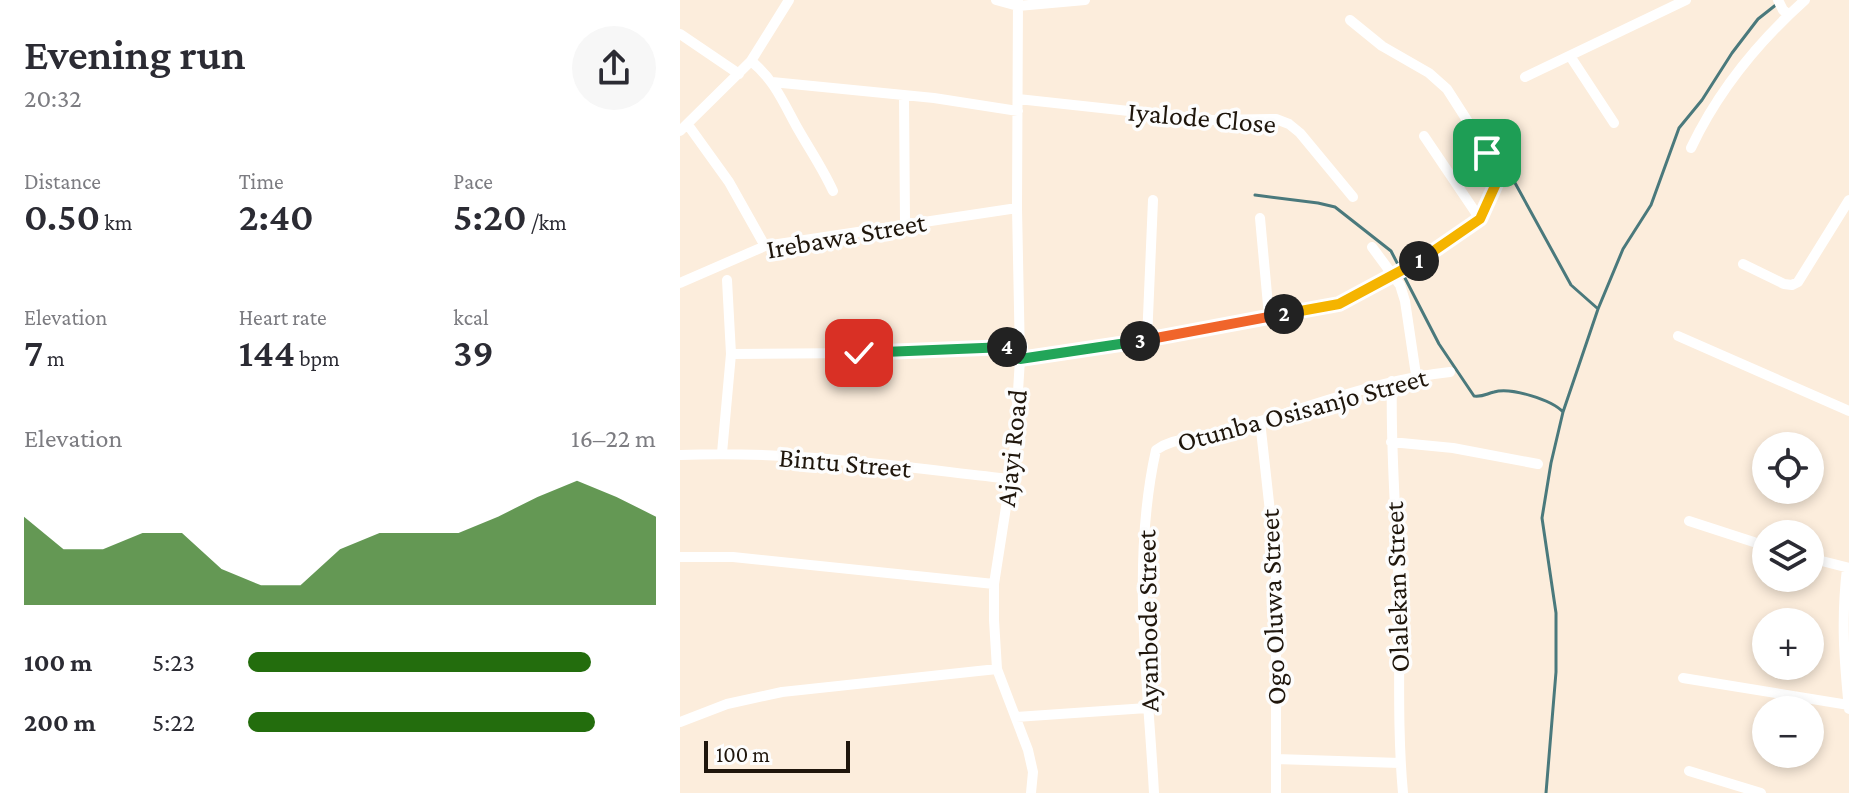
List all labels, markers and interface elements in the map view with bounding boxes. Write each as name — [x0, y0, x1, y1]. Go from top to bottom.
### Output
button: share — [572, 26, 656, 110]
text: Evening run — [24, 30, 246, 78]
text: 20:32 — [24, 84, 82, 113]
street label: Iyalode Close — [1127, 96, 1277, 139]
pin — [1453, 119, 1521, 187]
icon: arrive — [1465, 131, 1509, 175]
text: Distance — [24, 169, 101, 194]
text: Time — [239, 169, 284, 194]
text: Pace — [453, 169, 493, 194]
text: 0.50 — [24, 194, 100, 239]
text: 2:40 — [239, 194, 314, 239]
text: 5:20 — [453, 194, 527, 239]
street label: Irebawa Street — [764, 206, 929, 265]
text: km — [100, 210, 132, 235]
text: /km — [527, 210, 567, 235]
pin: 1 — [1399, 241, 1439, 281]
text: 1 — [1415, 248, 1423, 273]
pin: 2 — [1264, 294, 1304, 334]
text: 2 — [1278, 301, 1290, 326]
text: Elevation — [24, 305, 107, 330]
text: Heart rate — [239, 305, 327, 330]
text: kcal — [453, 305, 489, 330]
pin — [825, 319, 893, 387]
pin: 3 — [1120, 321, 1160, 361]
pin: 4 — [987, 327, 1027, 367]
text: 3 — [1135, 328, 1145, 353]
text: 7 — [24, 330, 43, 375]
text: 144 — [239, 330, 295, 375]
text: 39 — [453, 330, 494, 375]
icon: check — [837, 331, 881, 375]
text: 4 — [1001, 334, 1013, 359]
text: m — [43, 346, 65, 371]
text: bpm — [295, 346, 340, 371]
street label: Otunba Osisanjo Street — [1173, 361, 1432, 458]
street label: Ajayi Road — [990, 388, 1033, 508]
text: Elevation — [24, 424, 122, 453]
text: 16–22 m — [571, 424, 656, 453]
map controls — [1752, 432, 1824, 768]
button: locate — [1752, 432, 1824, 504]
street label: Bintu Street — [778, 441, 913, 484]
street label: Olalekan Street — [1378, 500, 1415, 673]
street label: Ogo Oluwa Street — [1254, 508, 1291, 706]
button: layers — [1752, 520, 1824, 592]
street label: Ayanbode Street — [1130, 529, 1165, 712]
button: + — [1752, 608, 1824, 680]
text: 100 m — [24, 648, 92, 677]
text: 5:23 — [152, 648, 195, 677]
button: − — [1752, 696, 1824, 768]
text: 200 m — [24, 708, 96, 737]
text: 5:22 — [152, 708, 195, 737]
scale bar — [704, 737, 850, 773]
text: 100 m — [716, 742, 770, 767]

